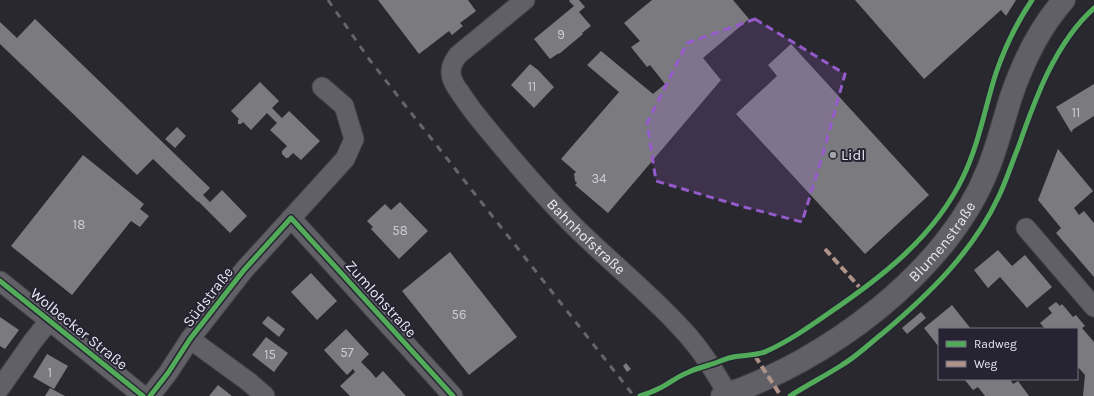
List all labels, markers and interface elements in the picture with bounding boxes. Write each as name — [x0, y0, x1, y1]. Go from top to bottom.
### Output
house number: 9 — [557, 27, 565, 42]
house number: 11 — [528, 79, 536, 94]
house number: 11 — [1072, 105, 1080, 120]
place label: Lidl — [841, 146, 866, 164]
marker: Lidl — [828, 150, 838, 160]
house number: 34 — [592, 171, 606, 186]
street label: Bahnhofstraße — [543, 195, 629, 278]
street label: Blumenstraße — [905, 198, 979, 286]
house number: 18 — [73, 217, 85, 232]
house number: 58 — [392, 223, 408, 238]
street label: Zumlohstraße — [342, 257, 420, 341]
street label: Südstraße — [179, 263, 237, 331]
street label: Wolbecker Straße — [27, 284, 131, 374]
house number: 56 — [452, 307, 466, 322]
legend — [938, 328, 1078, 380]
text: Radweg — [974, 337, 1017, 351]
house number: 57 — [340, 345, 354, 360]
house number: 15 — [264, 347, 276, 362]
text: Weg — [974, 357, 998, 371]
house number: 1 — [48, 365, 52, 380]

